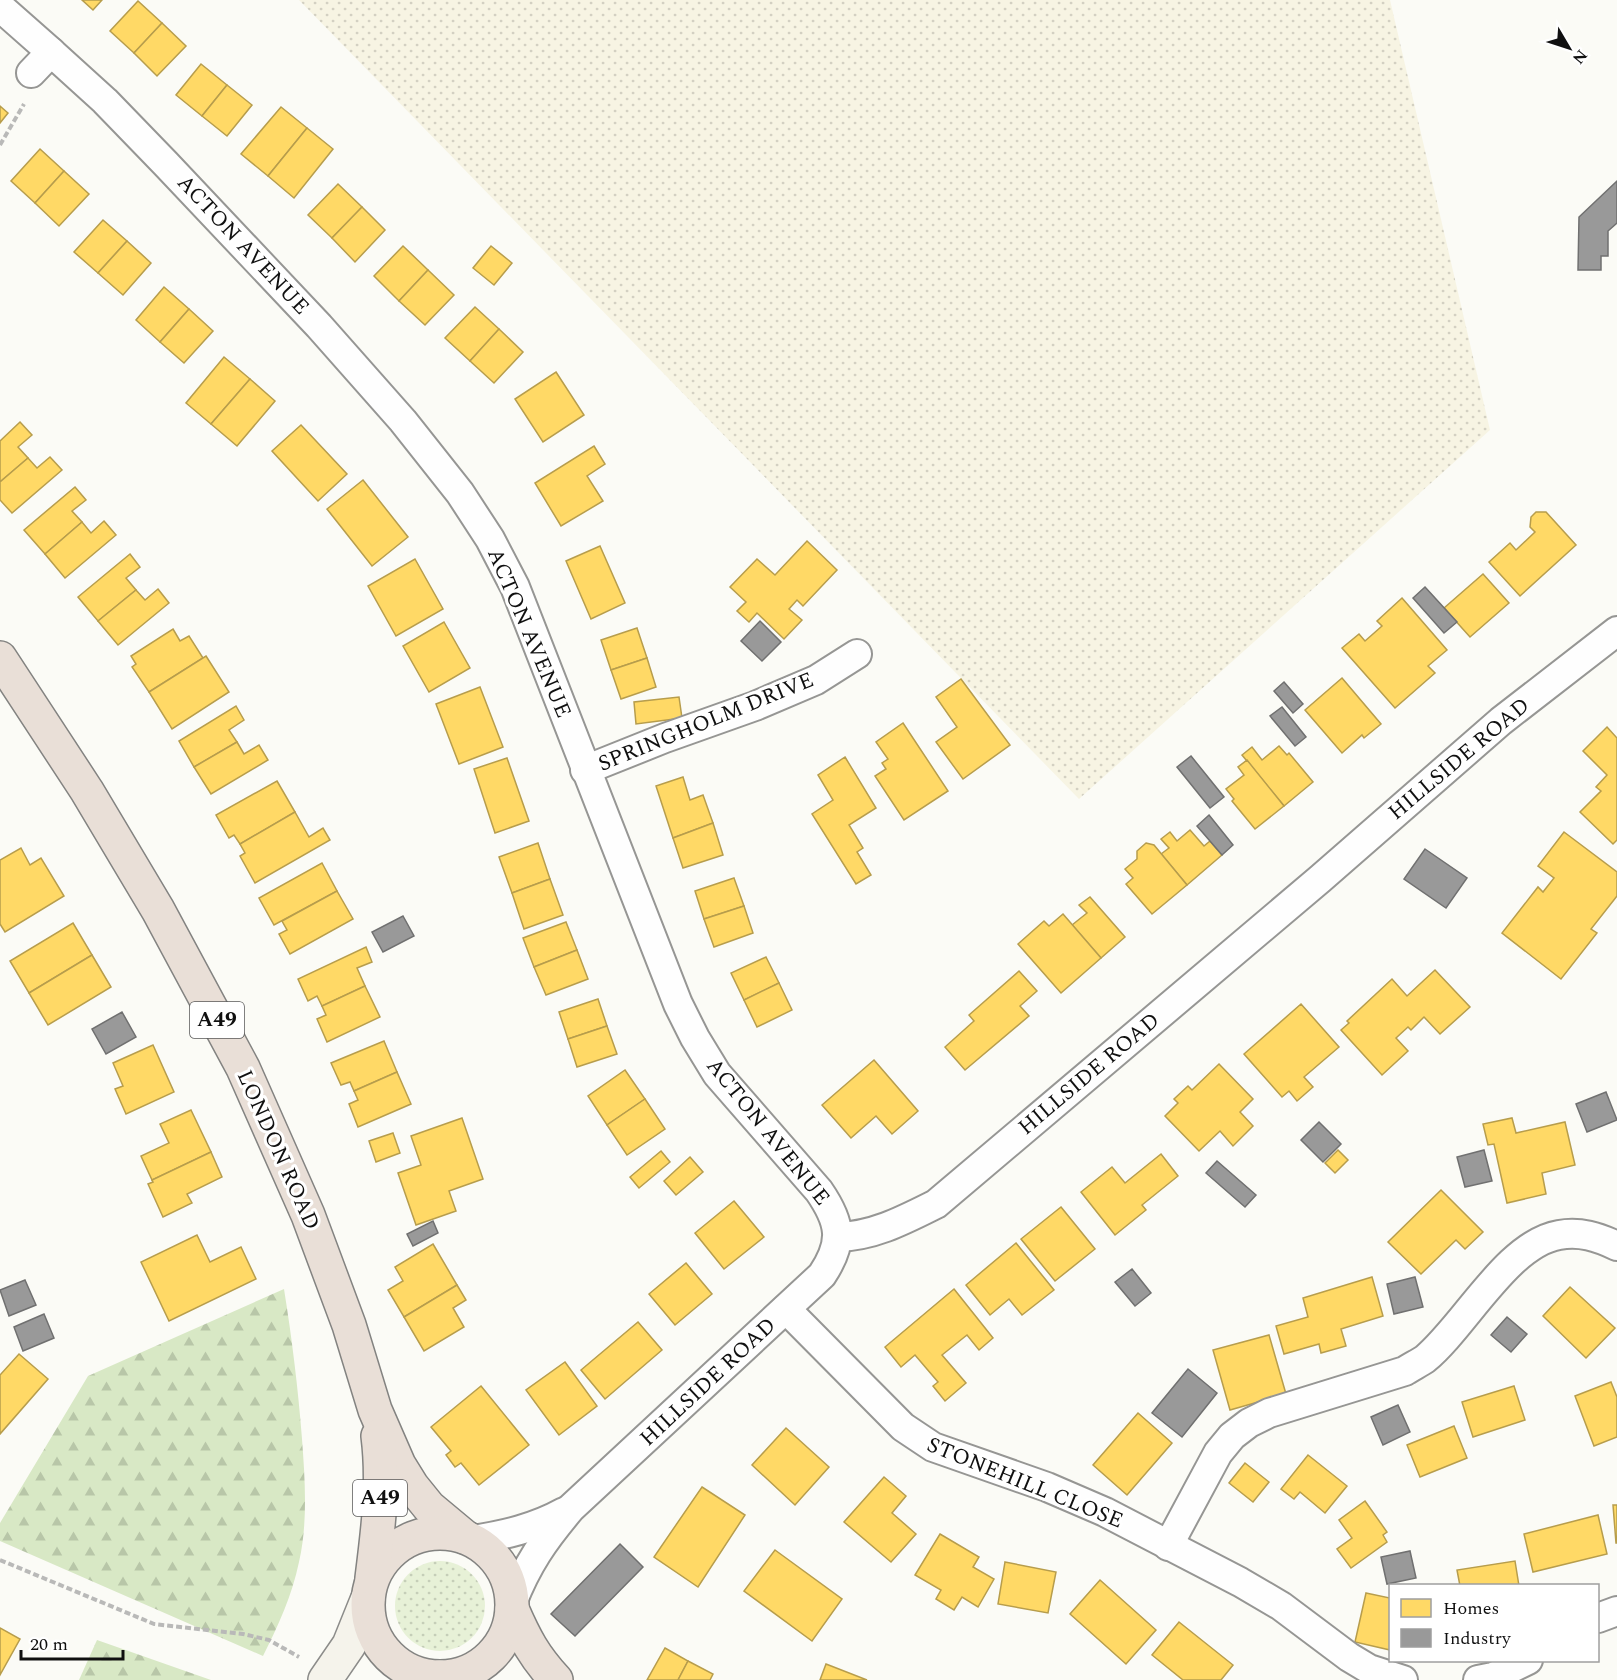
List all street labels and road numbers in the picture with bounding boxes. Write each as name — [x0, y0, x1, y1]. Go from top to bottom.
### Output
street label: ACTON AVENUE — [169, 167, 317, 323]
street label: ACTON AVENUE — [478, 543, 580, 723]
street label: SPRINGHOLM DRIVE — [593, 664, 819, 780]
street label: HILLSIDE ROAD — [1381, 690, 1537, 828]
road number: A49 — [190, 1002, 244, 1038]
street label: HILLSIDE ROAD — [1011, 1005, 1167, 1143]
street label: ACTON AVENUE — [698, 1051, 838, 1213]
street label: LONDON ROAD — [228, 1065, 328, 1235]
street label: HILLSIDE ROAD — [632, 1310, 784, 1454]
street label: STONEHILL CLOSE — [922, 1429, 1128, 1537]
road number: A49 — [353, 1480, 407, 1516]

